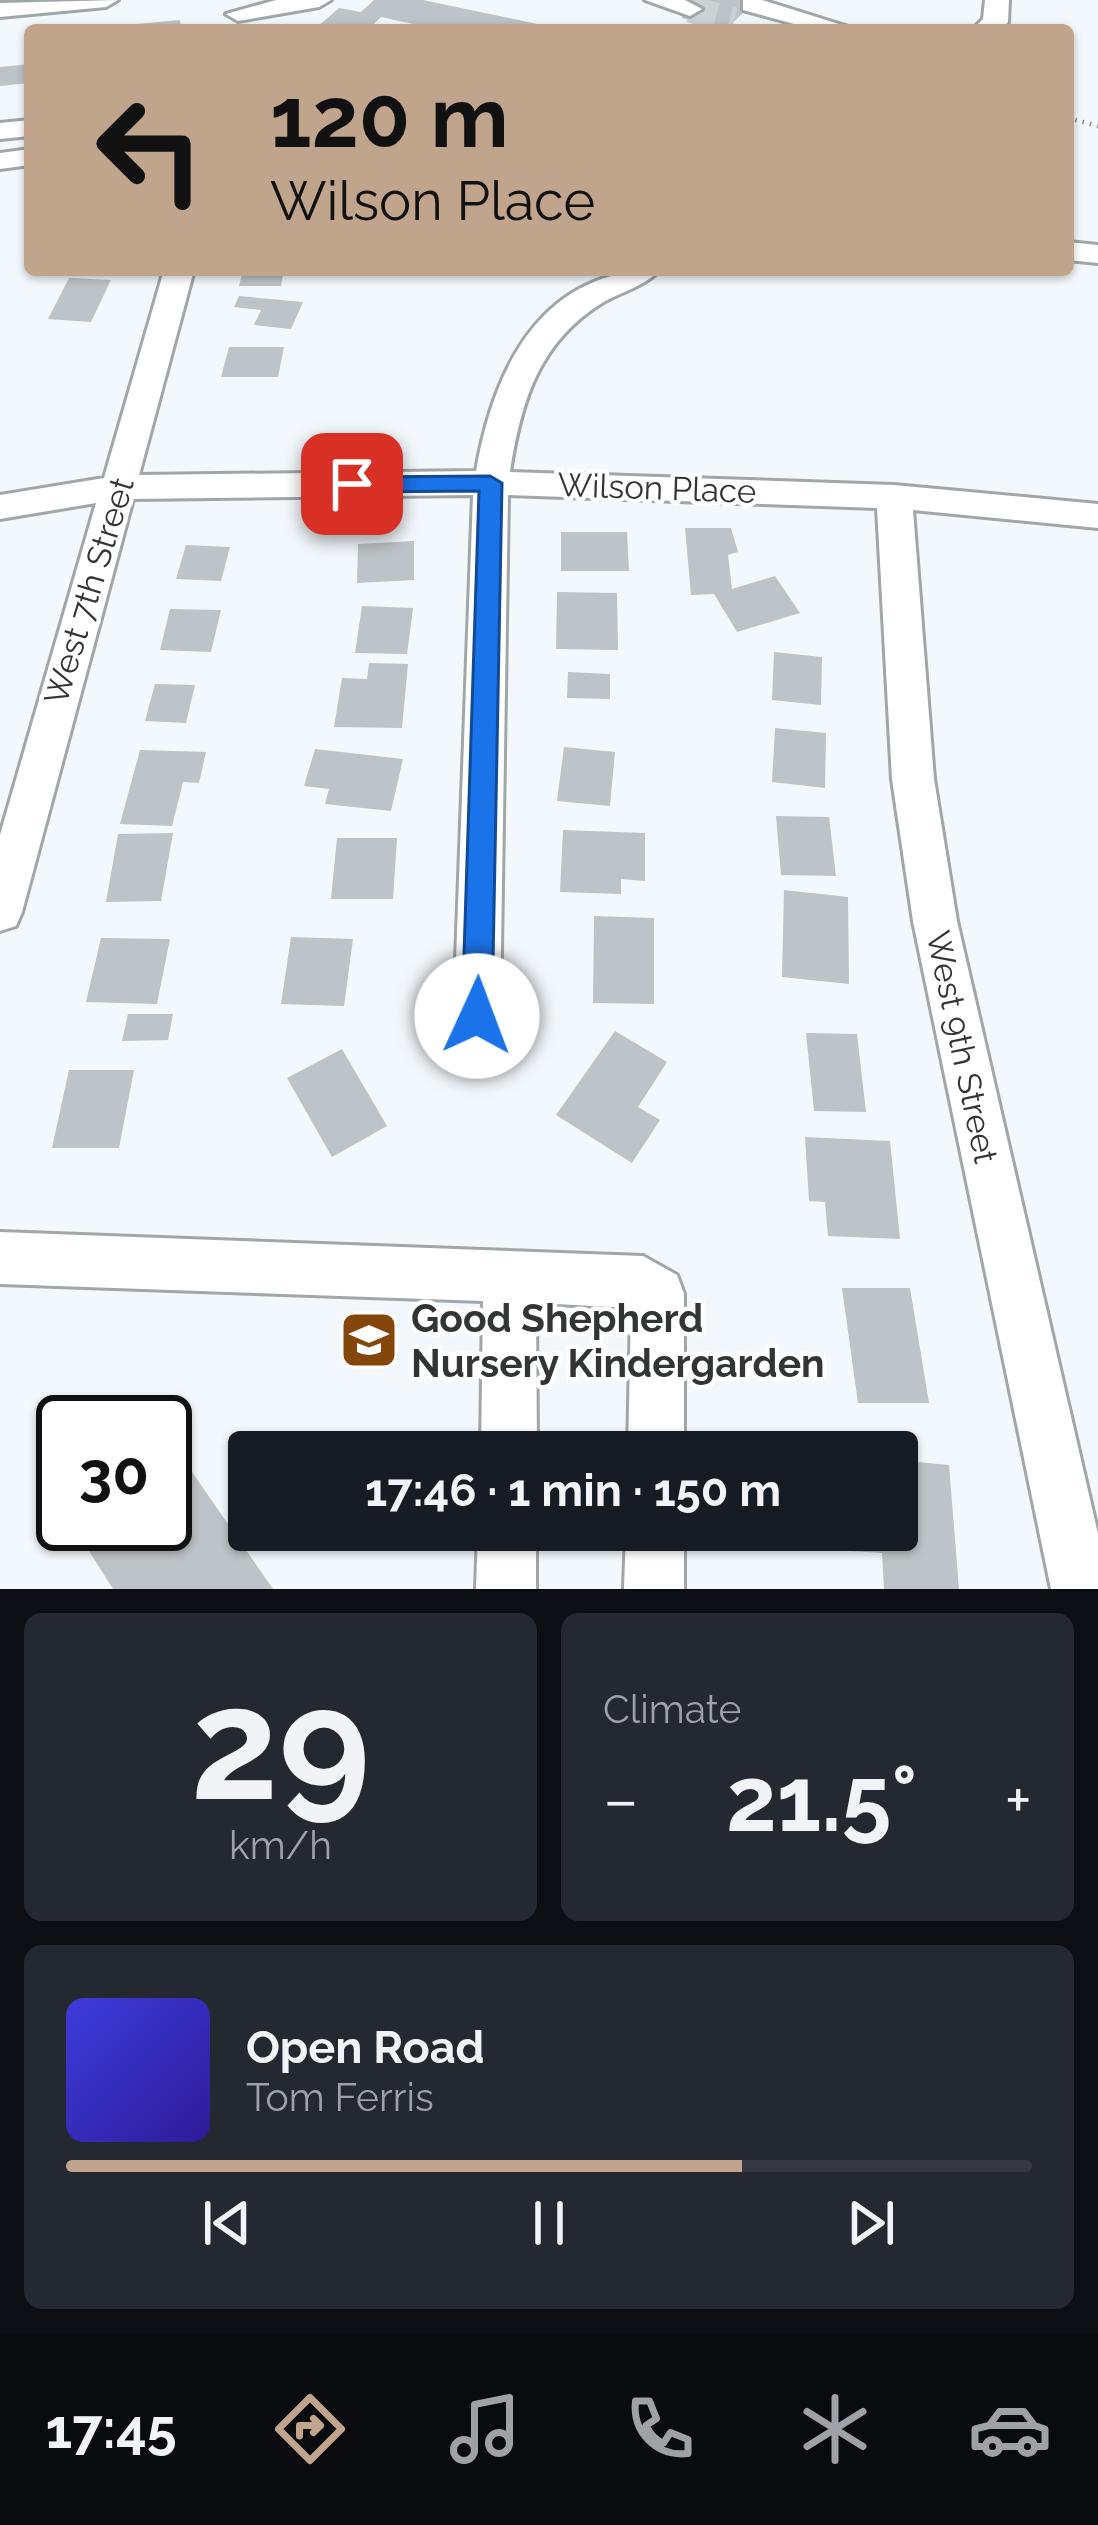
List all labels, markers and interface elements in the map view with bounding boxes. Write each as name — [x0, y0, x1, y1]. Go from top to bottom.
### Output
text: 120 m — [270, 68, 509, 167]
icon: left — [72, 72, 228, 228]
text: Wilson Place — [270, 169, 595, 233]
pin — [301, 433, 403, 535]
icon: arrive — [319, 451, 385, 517]
street label: Wilson Place — [557, 465, 757, 511]
street label: West 7th Street — [36, 473, 142, 709]
street label: West 9th Street — [918, 927, 1006, 1167]
position arrow — [414, 953, 540, 1079]
place label: Good Shepherd Nursery Kindergarden — [411, 1295, 825, 1386]
school or university icon: Good Shepherd Nursery Kindergarden — [338, 1309, 400, 1371]
speed limit sign: 30 — [36, 1395, 192, 1551]
text: 17:46 · 1 min · 150 m — [365, 1464, 781, 1517]
text: 29 — [191, 1652, 370, 1836]
text: Climate — [603, 1686, 741, 1732]
text: 21.5° — [726, 1746, 917, 1852]
text: − — [603, 1761, 639, 1838]
text: + — [1005, 1761, 1032, 1838]
text: km/h — [229, 1822, 332, 1868]
text: Open Road — [246, 2021, 485, 2074]
text: Tom Ferris — [246, 2074, 434, 2120]
icon: previous — [194, 2190, 260, 2256]
icon: pause — [516, 2190, 582, 2256]
icon: next — [838, 2190, 904, 2256]
icon: directions — [268, 2387, 352, 2471]
icon: music — [443, 2387, 527, 2471]
icon: phone — [618, 2387, 702, 2471]
icon: climate — [793, 2387, 877, 2471]
icon: car — [968, 2387, 1052, 2471]
text: 17:45 — [46, 2397, 177, 2461]

